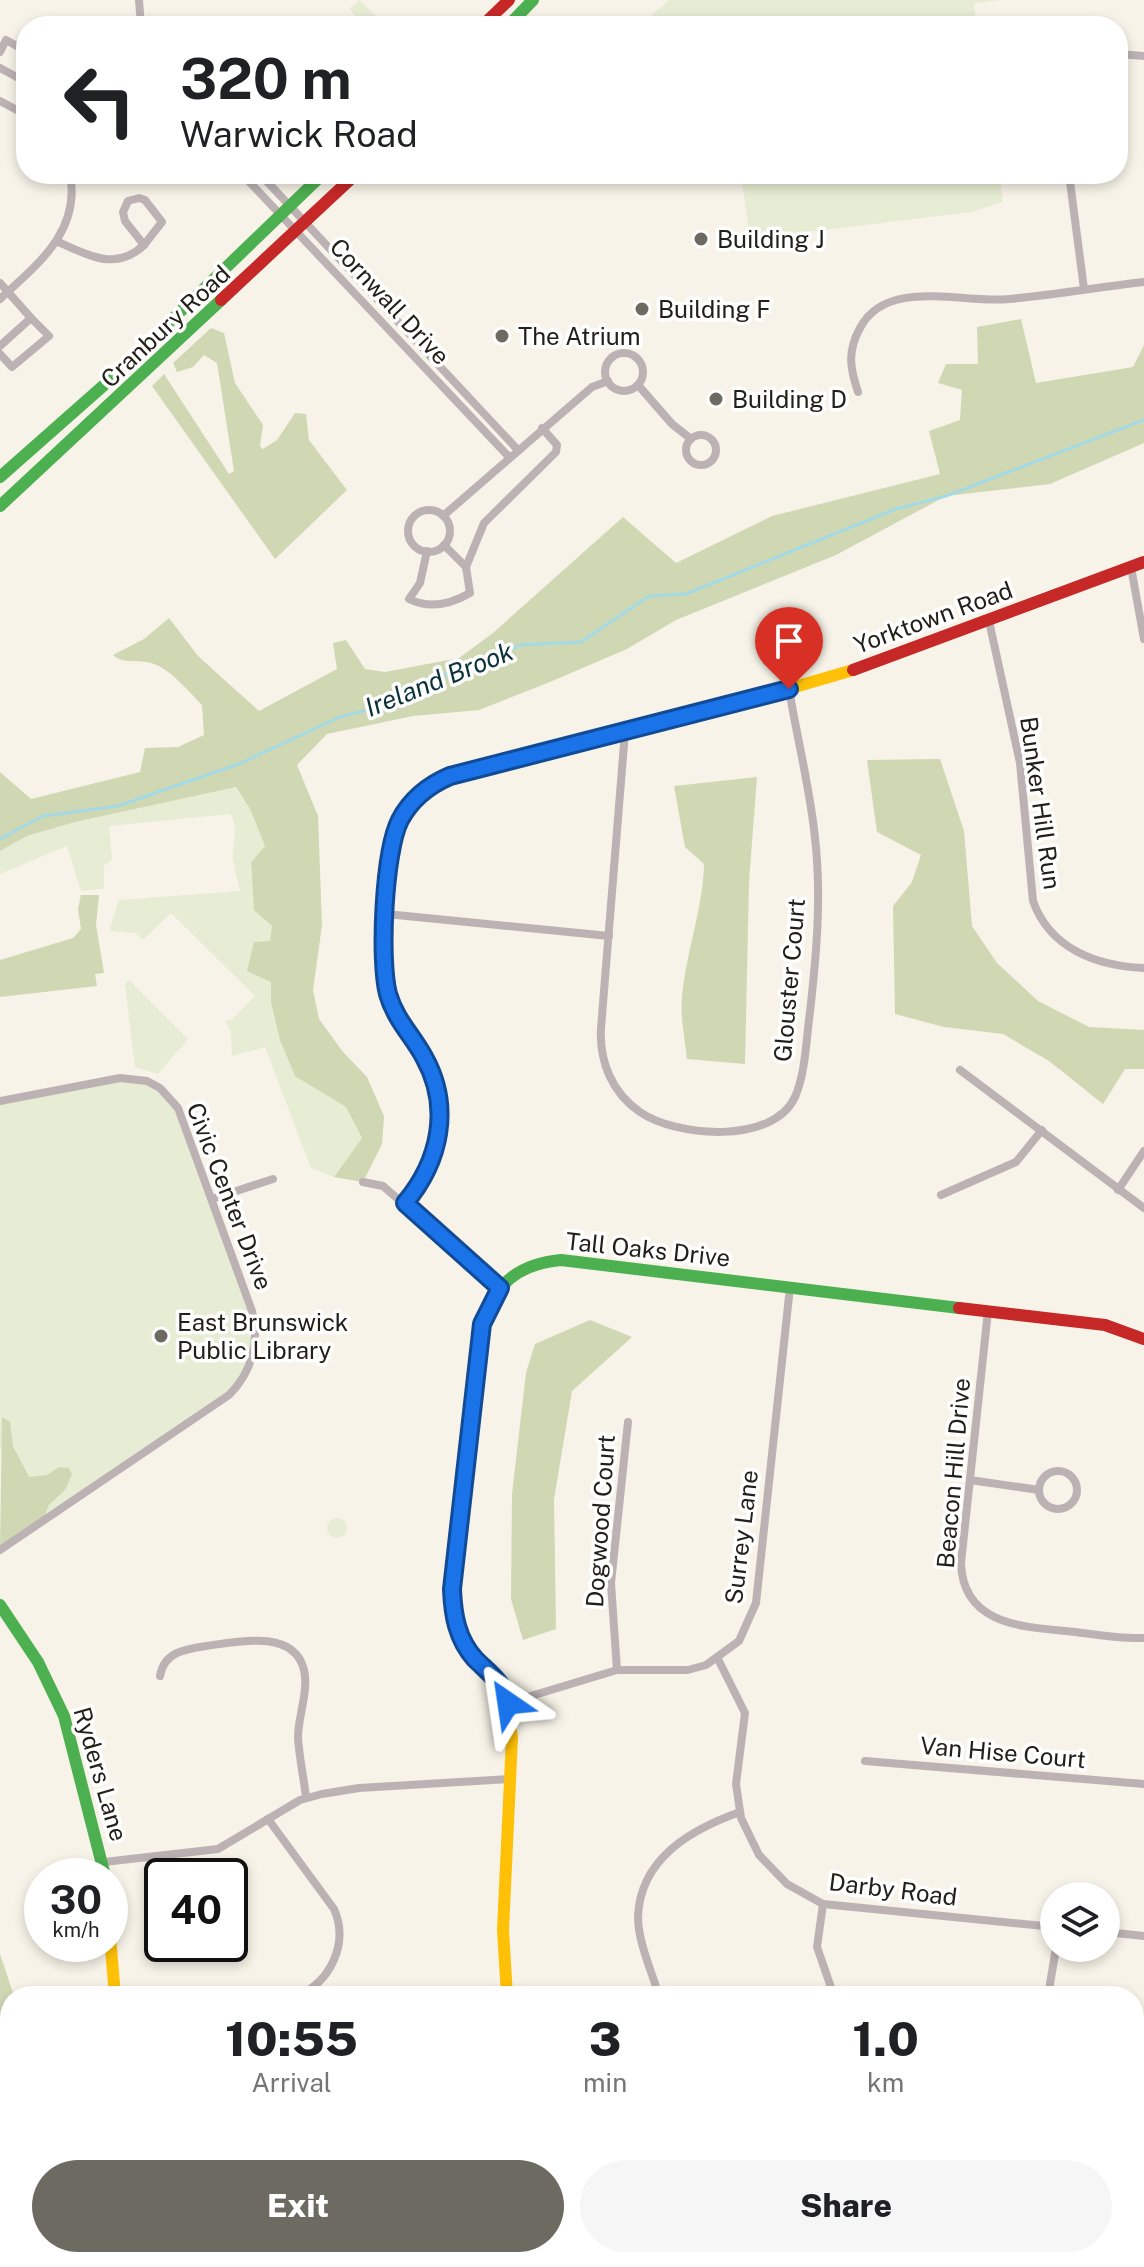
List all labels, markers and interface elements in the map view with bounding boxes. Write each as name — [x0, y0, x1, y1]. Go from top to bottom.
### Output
text: 320 m — [180, 46, 352, 112]
icon: left — [48, 48, 152, 152]
text: Warwick Road — [180, 113, 418, 155]
place label: Building J — [717, 225, 824, 253]
marker: Building J — [692, 230, 710, 248]
street label: Cornwall Drive — [325, 232, 455, 370]
street label: Cranbury Road — [95, 259, 235, 393]
place label: Building F — [658, 295, 770, 323]
marker: Building F — [633, 300, 651, 318]
place label: The Atrium — [518, 322, 641, 350]
marker: The Atrium — [493, 327, 511, 345]
place label: Building D — [732, 385, 847, 413]
marker: Building D — [707, 390, 725, 408]
street label: Yorktown Road — [850, 575, 1016, 659]
pin — [755, 607, 823, 689]
icon: arrive — [767, 619, 811, 663]
water label: Ireland Brook — [360, 635, 518, 723]
street label: Bunker Hill Run — [1015, 715, 1067, 891]
street label: Glouster Court — [768, 897, 810, 1063]
street label: Civic Center Drive — [181, 1099, 279, 1293]
street label: Tall Oaks Drive — [564, 1226, 732, 1272]
place label: East Brunswick Public Library — [177, 1308, 348, 1364]
marker: East Brunswick Public Library — [152, 1327, 170, 1345]
street label: Beacon Hill Drive — [931, 1377, 975, 1569]
street label: Dogwood Court — [580, 1434, 620, 1608]
street label: Surrey Lane — [719, 1468, 763, 1606]
position arrow — [466, 1661, 550, 1745]
street label: Ryders Lane — [69, 1704, 133, 1844]
street label: Van Hise Court — [919, 1731, 1087, 1773]
speed limit sign: 40 — [144, 1858, 248, 1962]
street label: Darby Road — [827, 1867, 959, 1911]
text: 30 — [50, 1876, 102, 1923]
map controls — [1040, 1882, 1120, 1962]
button: layers — [1040, 1882, 1120, 1962]
text: km/h — [52, 1918, 100, 1942]
text: 10:55 — [225, 2010, 358, 2067]
text: 3 — [589, 2010, 621, 2067]
text: 1.0 — [852, 2010, 919, 2067]
text: Arrival — [251, 2067, 332, 2098]
text: min — [583, 2067, 627, 2098]
text: km — [867, 2067, 904, 2098]
button: Exit — [32, 2160, 564, 2252]
button: Share — [580, 2160, 1112, 2252]

